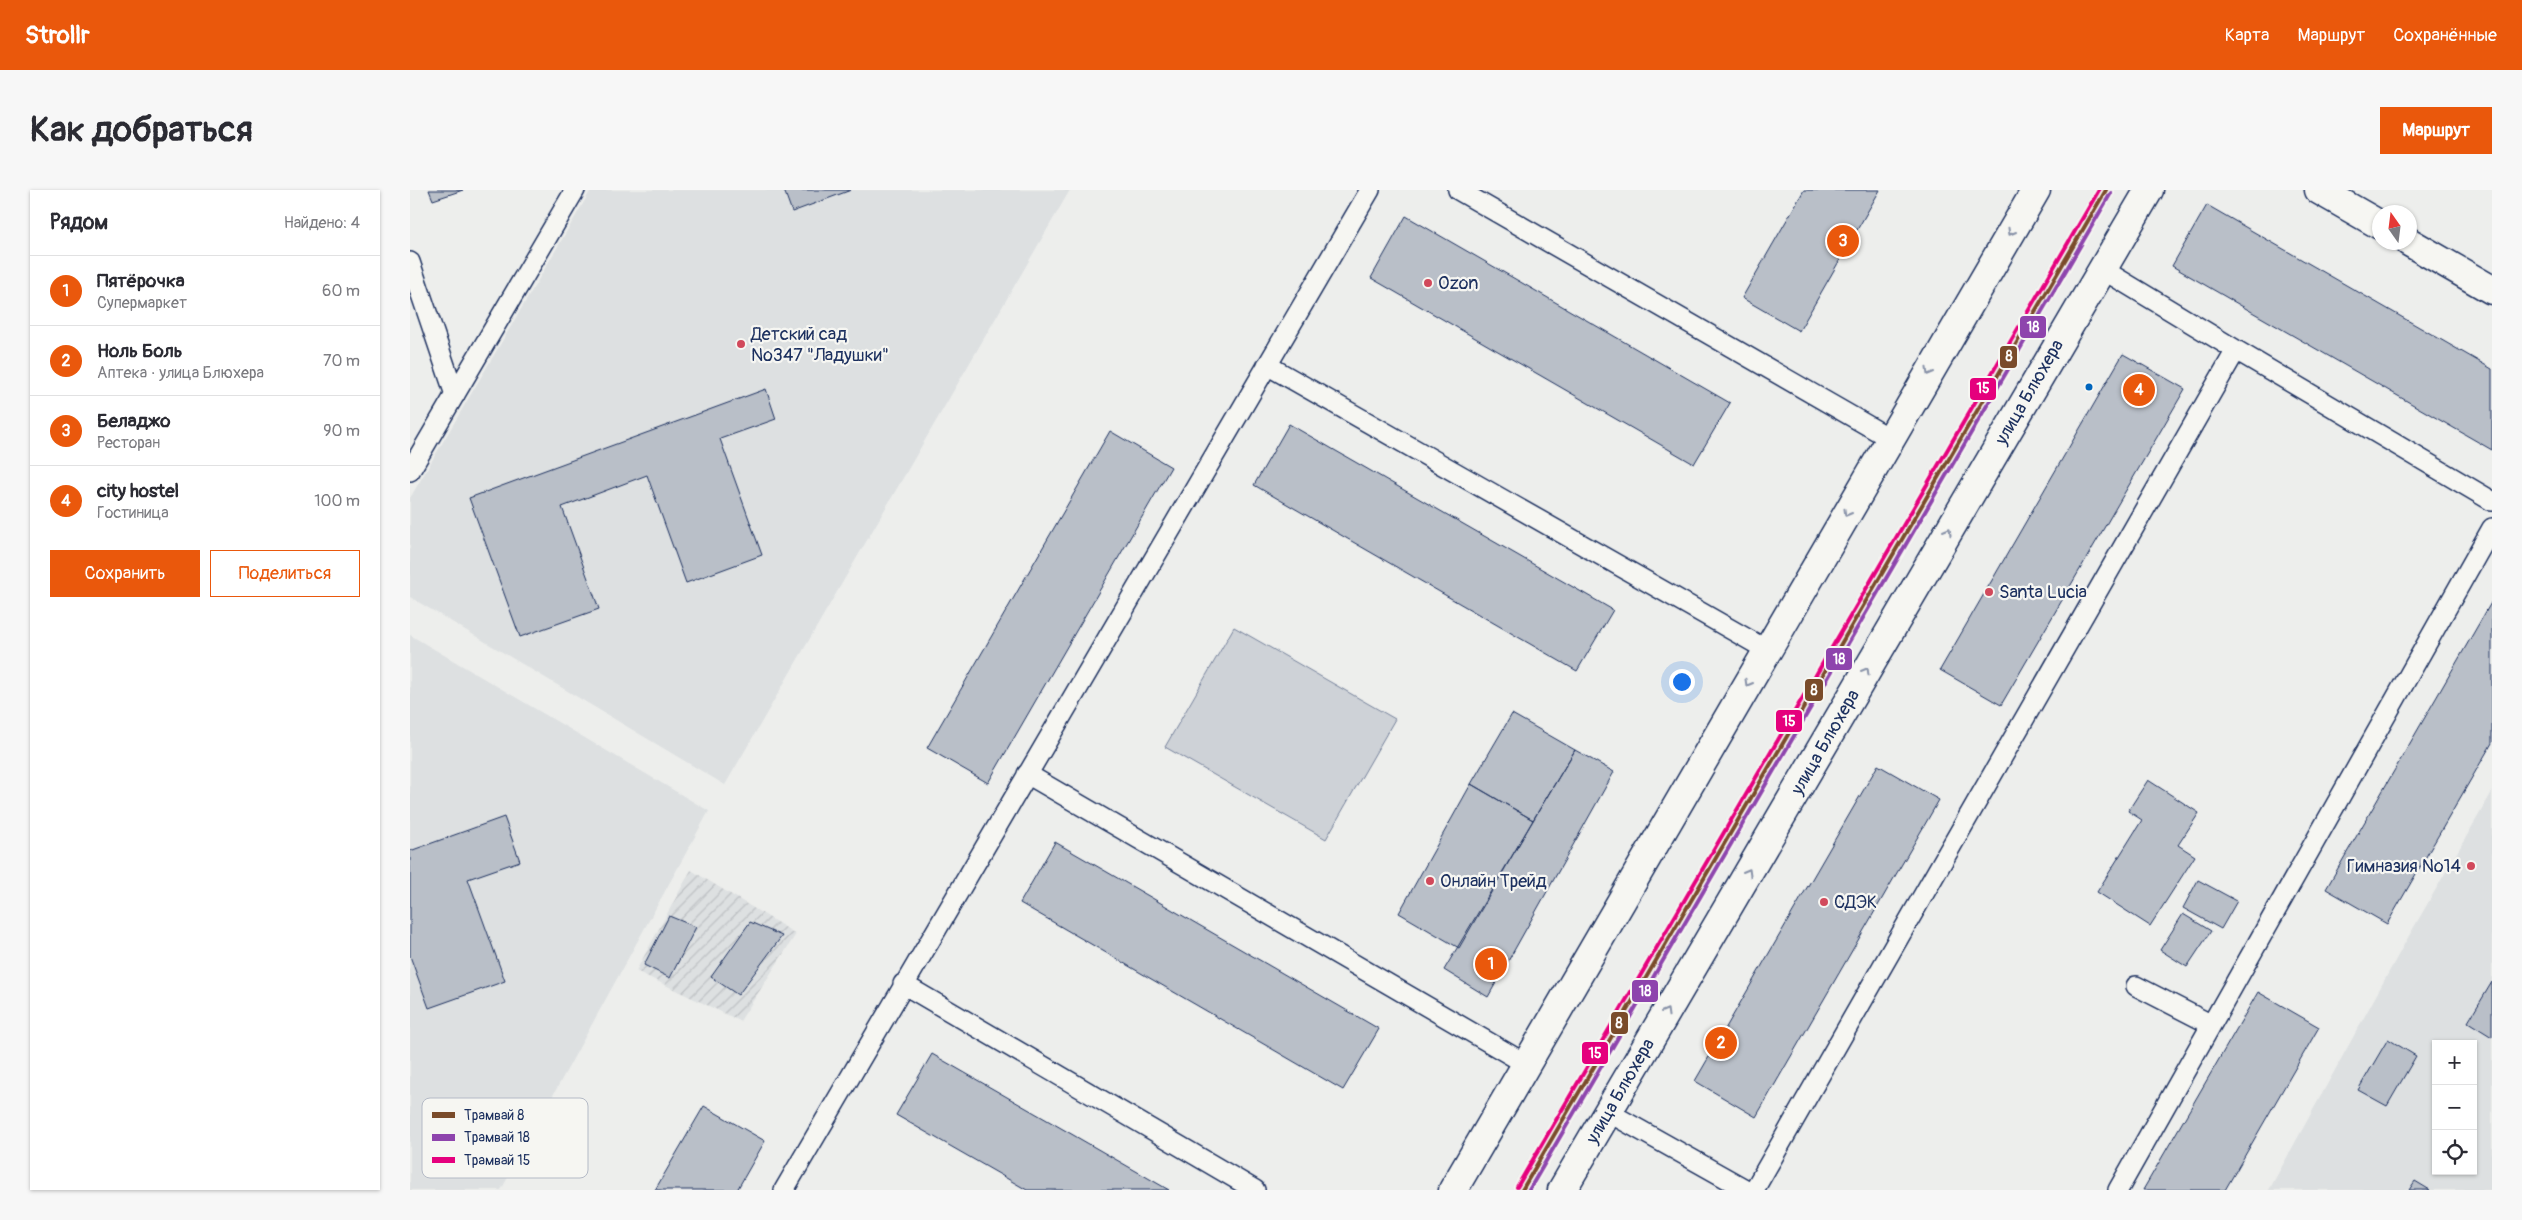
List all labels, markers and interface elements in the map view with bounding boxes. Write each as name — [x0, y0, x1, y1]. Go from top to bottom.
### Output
text: Strollr — [25, 21, 90, 50]
text: Карта — [2225, 24, 2269, 47]
text: Маршрут — [2297, 24, 2365, 47]
text: Сохранённые — [2393, 24, 2497, 47]
button: Маршрут — [2380, 107, 2492, 154]
text: Как добраться — [30, 108, 253, 152]
north arrow — [2372, 205, 2417, 250]
text: Рядом — [50, 209, 108, 236]
text: Найдено: 4 — [284, 213, 360, 233]
pin: 3 — [1827, 222, 1859, 260]
one-way arrow — [2008, 227, 2018, 236]
text: Пятёрочка — [97, 269, 185, 293]
place label: Ozon — [1438, 272, 1478, 295]
marker: Ozon — [1422, 277, 1434, 289]
text: 1 — [63, 281, 69, 301]
text: 60 m — [322, 281, 360, 301]
text: Супермаркет — [97, 293, 187, 313]
line badge: 18 — [2019, 315, 2047, 339]
text: 18 — [2027, 319, 2039, 336]
place label: Детский сад №347 "Ладушки" — [750, 323, 889, 367]
street label: улица Блюхера — [1990, 336, 2069, 450]
marker: Детский сад №347 "Ладушки" — [735, 338, 747, 350]
text: Ноль Боль — [97, 339, 182, 363]
line badge: 8 — [1999, 345, 2018, 369]
text: 8 — [2005, 348, 2013, 365]
text: 2 — [62, 351, 70, 371]
text: 70 m — [323, 351, 360, 371]
text: Аптека · улица Блюхера — [97, 363, 264, 383]
one-way arrow — [1926, 367, 1936, 376]
pin: 4 — [2123, 371, 2155, 409]
line badge: 15 — [1969, 377, 1997, 401]
text: 15 — [1976, 380, 1990, 397]
unlabelled marker — [2084, 382, 2094, 392]
text: Беладжо — [97, 409, 170, 433]
text: 3 — [62, 421, 70, 441]
text: 90 m — [323, 421, 360, 441]
text: Ресторан — [97, 433, 160, 453]
text: city hostel — [97, 479, 179, 503]
text: 4 — [61, 491, 71, 511]
text: 100 m — [314, 491, 360, 511]
text: Гостиница — [97, 503, 169, 523]
one-way arrow — [1844, 507, 1854, 516]
one-way arrow — [1941, 528, 1951, 537]
button: Сохранить — [50, 550, 200, 597]
button: Поделиться — [210, 550, 360, 597]
place label: Santa Lucia — [1999, 581, 2087, 604]
marker: Santa Lucia — [1983, 586, 1995, 598]
line badge: 18 — [1825, 647, 1853, 671]
text: 18 — [1833, 651, 1845, 668]
one-way arrow — [1859, 668, 1869, 677]
your location — [1669, 669, 1695, 695]
one-way arrow — [1744, 678, 1754, 687]
line badge: 8 — [1804, 678, 1824, 702]
text: 8 — [1810, 682, 1818, 699]
street label: улица Блюхера — [1786, 686, 1865, 800]
line badge: 15 — [1775, 709, 1803, 733]
text: 15 — [1782, 713, 1796, 730]
place label: Гимназия №14 — [2347, 855, 2462, 878]
marker: Гимназия №14 — [2465, 860, 2477, 872]
one-way arrow — [1742, 868, 1752, 877]
place label: Онлайн Трейд — [1440, 870, 1547, 893]
marker: Онлайн Трейд — [1424, 875, 1436, 887]
place label: СДЭК — [1834, 891, 1877, 914]
marker: СДЭК — [1818, 896, 1830, 908]
pin: 1 — [1475, 945, 1507, 983]
line badge: 18 — [1631, 979, 1659, 1003]
text: 18 — [1639, 983, 1651, 1000]
one-way arrow — [1660, 1009, 1670, 1018]
line badge: 8 — [1610, 1011, 1629, 1035]
text: 8 — [1615, 1015, 1623, 1032]
pin: 2 — [1705, 1024, 1737, 1062]
street label: улица Блюхера — [1581, 1035, 1660, 1149]
map controls — [2432, 1040, 2477, 1175]
button: + — [2432, 1040, 2477, 1085]
line badge: 15 — [1581, 1041, 1609, 1065]
text: 15 — [1588, 1045, 1602, 1062]
button: − — [2432, 1085, 2477, 1130]
legend — [422, 1098, 588, 1178]
text: Трамвай 8 — [464, 1107, 524, 1124]
text: Трамвай 18 — [464, 1129, 530, 1146]
button: locate — [2432, 1130, 2477, 1175]
text: Трамвай 15 — [464, 1152, 530, 1169]

